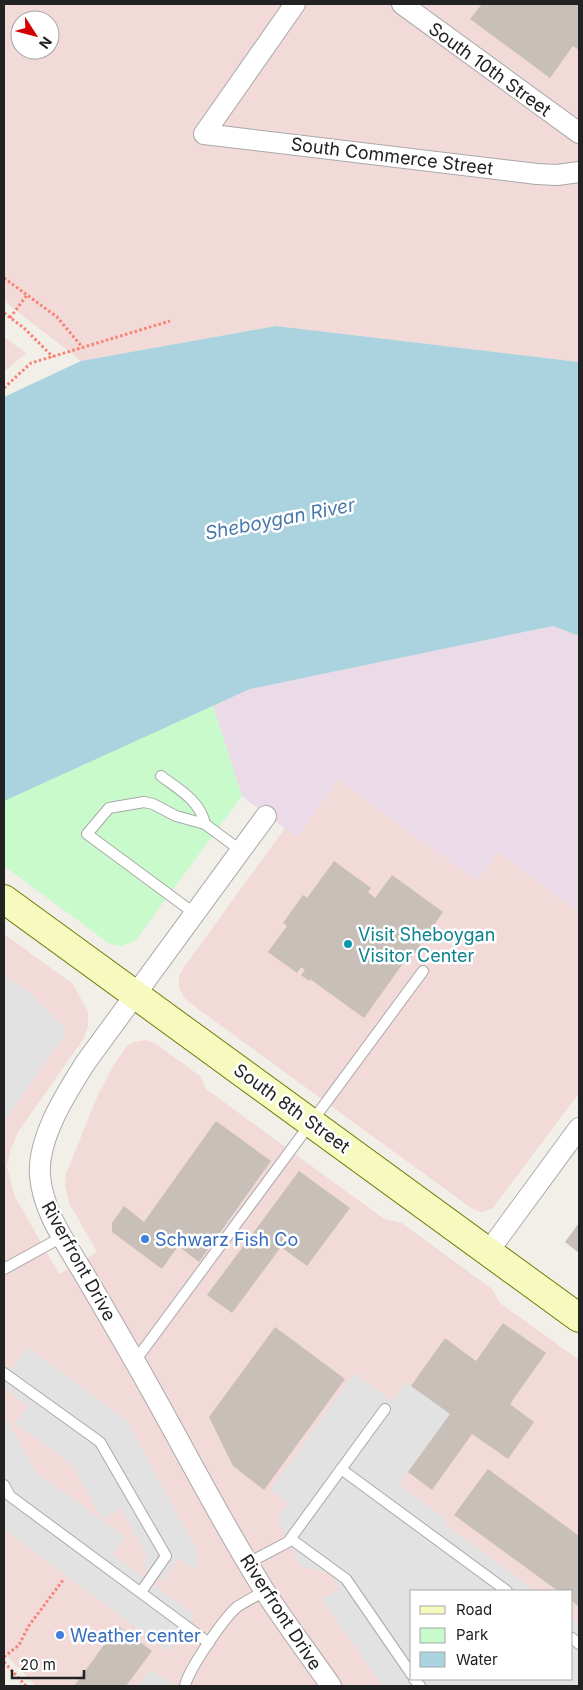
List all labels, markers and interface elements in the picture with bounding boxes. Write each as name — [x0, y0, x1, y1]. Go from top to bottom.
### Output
north arrow — [10, 10, 60, 60]
street label: South 10th Street — [425, 18, 555, 120]
text: N — [36, 34, 56, 52]
street label: South Commerce Street — [290, 133, 494, 179]
water label: Sheboygan River — [203, 493, 358, 545]
place label: Visit Sheboygan Visitor Center — [358, 924, 495, 966]
marker: Visit Sheboygan Visitor Center — [342, 938, 354, 950]
street label: South 8th Street — [230, 1059, 354, 1157]
street label: Riverfront Drive — [37, 1198, 121, 1324]
place label: Schwarz Fish Co — [155, 1229, 298, 1250]
marker: Schwarz Fish Co — [139, 1233, 151, 1245]
street label: Riverfront Drive — [236, 1550, 326, 1674]
legend — [410, 1590, 573, 1680]
text: Road — [456, 1600, 492, 1619]
place label: Weather center — [70, 1625, 201, 1646]
text: Park — [456, 1625, 489, 1644]
marker: Weather center — [54, 1629, 66, 1641]
scale bar — [12, 1648, 85, 1680]
text: Water — [456, 1650, 498, 1669]
text: 20 m — [20, 1655, 56, 1674]

